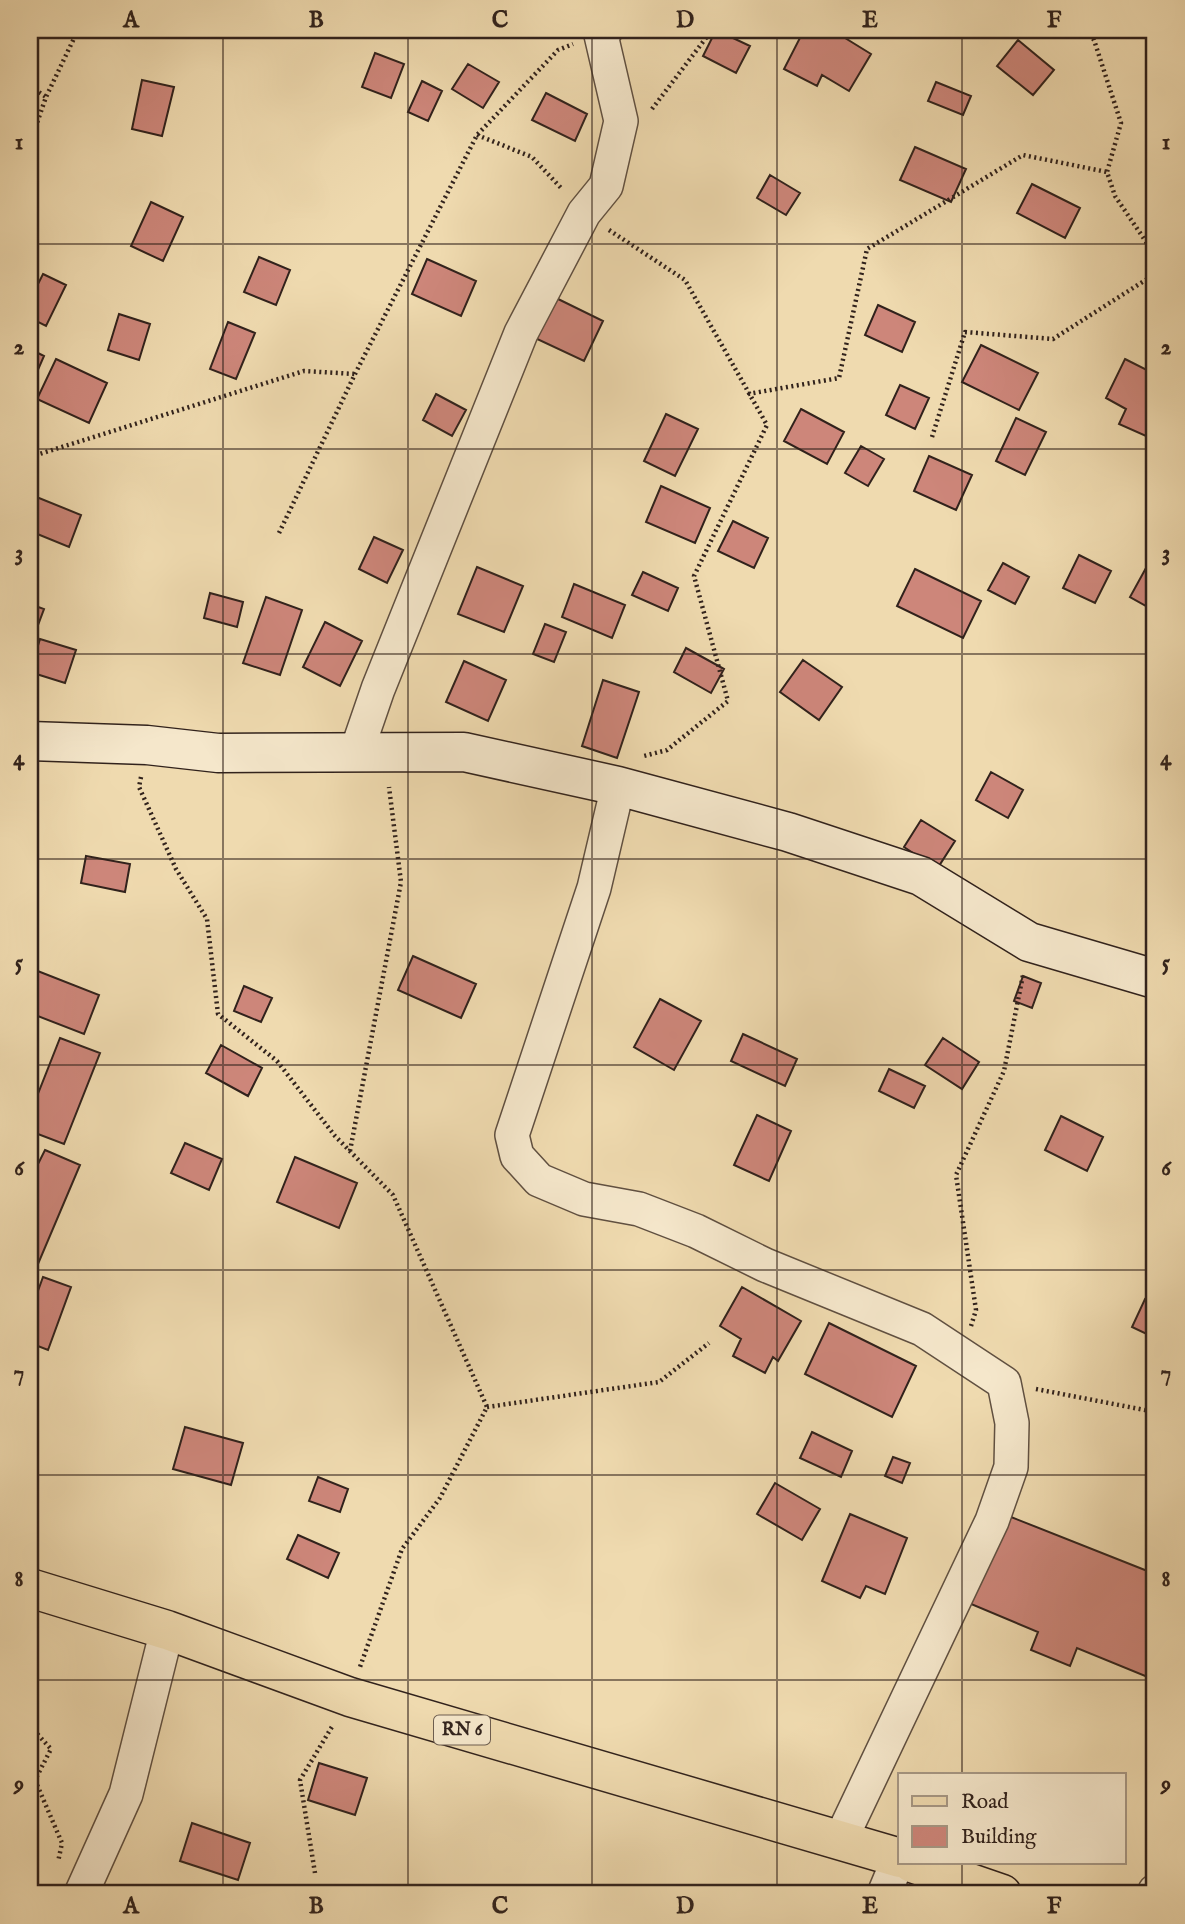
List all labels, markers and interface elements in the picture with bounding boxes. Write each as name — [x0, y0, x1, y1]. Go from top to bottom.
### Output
text: A — [122, 6, 140, 35]
text: B — [308, 6, 324, 35]
text: C — [492, 6, 509, 35]
text: D — [676, 6, 694, 35]
text: E — [862, 6, 878, 35]
text: F — [1047, 6, 1062, 35]
text: 1 — [15, 128, 23, 157]
text: 1 — [1162, 128, 1170, 157]
text: 2 — [14, 333, 25, 362]
text: 2 — [1161, 333, 1172, 362]
text: 3 — [15, 539, 23, 568]
text: 3 — [1162, 539, 1170, 568]
text: 4 — [13, 744, 25, 773]
text: 4 — [1160, 744, 1172, 773]
text: 5 — [15, 949, 24, 978]
text: 5 — [1162, 949, 1171, 978]
text: 6 — [14, 1154, 25, 1183]
text: 6 — [1161, 1154, 1172, 1183]
text: 7 — [14, 1359, 24, 1388]
text: 7 — [1161, 1359, 1171, 1388]
text: 8 — [14, 1565, 24, 1594]
text: 8 — [1161, 1565, 1171, 1594]
road number: RN 6 — [434, 1716, 490, 1744]
text: 9 — [13, 1770, 24, 1799]
text: 9 — [1160, 1770, 1171, 1799]
legend — [898, 1773, 1126, 1864]
text: Road — [961, 1789, 1009, 1816]
text: Building — [961, 1824, 1037, 1851]
text: A — [122, 1892, 140, 1921]
text: B — [308, 1892, 324, 1921]
text: C — [492, 1892, 509, 1921]
text: D — [676, 1892, 694, 1921]
text: E — [862, 1892, 878, 1921]
text: F — [1047, 1892, 1062, 1921]

